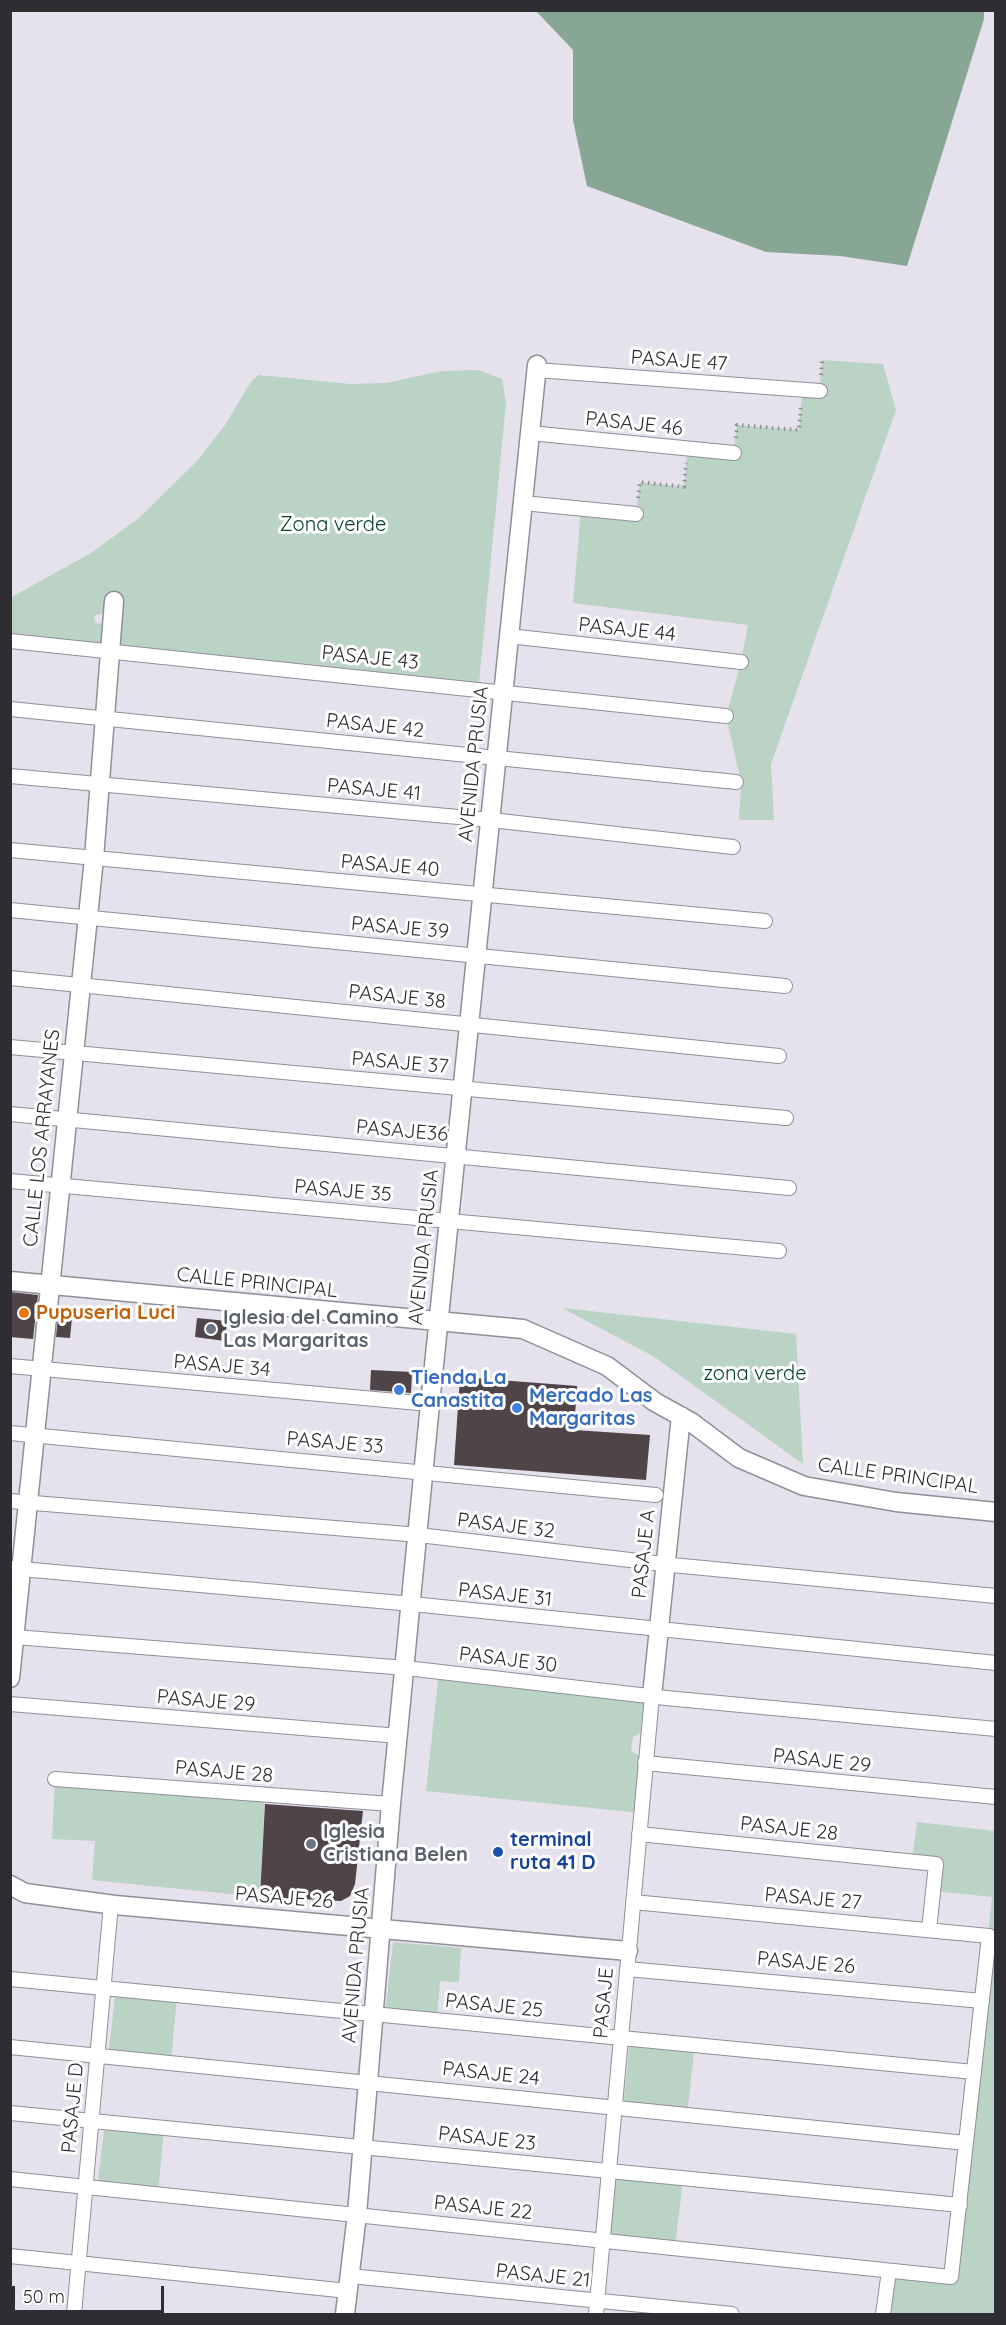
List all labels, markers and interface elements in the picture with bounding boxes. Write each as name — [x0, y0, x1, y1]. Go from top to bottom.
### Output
street label: PASAJE 47 — [630, 346, 728, 376]
street label: PASAJE 46 — [584, 407, 684, 441]
park label: Zona verde — [280, 513, 386, 537]
street label: PASAJE 44 — [577, 613, 677, 647]
street label: PASAJE 43 — [320, 641, 420, 675]
street label: AVENIDA PRUSIA — [454, 685, 494, 843]
street label: PASAJE 42 — [325, 709, 425, 743]
street label: PASAJE 41 — [326, 774, 422, 806]
street label: PASAJE 40 — [340, 850, 440, 882]
street label: PASAJE 39 — [350, 912, 450, 944]
street label: PASAJE 38 — [347, 980, 447, 1014]
street label: CALLE LOS ARRAYANES — [19, 1028, 65, 1248]
street label: PASAJE 37 — [351, 1047, 449, 1079]
street label: PASAJE36 — [355, 1115, 449, 1147]
street label: AVENIDA PRUSIA — [404, 1168, 444, 1326]
street label: PASAJE 35 — [293, 1175, 393, 1207]
street label: CALLE PRINCIPAL — [175, 1263, 339, 1303]
place label: Pupuseria Luci — [36, 1301, 175, 1325]
marker: Pupuseria Luci — [17, 1306, 31, 1320]
place label: Iglesia del Camino Las Margaritas — [223, 1306, 399, 1353]
marker: Iglesia del Camino Las Margaritas — [204, 1322, 218, 1336]
street label: PASAJE 34 — [172, 1350, 272, 1382]
park label: zona verde — [703, 1362, 807, 1386]
place label: Tienda La Canastita — [411, 1366, 506, 1413]
marker: Tienda La Canastita — [392, 1383, 406, 1397]
place label: Mercado Las Margaritas — [529, 1384, 652, 1431]
marker: Mercado Las Margaritas — [510, 1401, 524, 1415]
street label: PASAJE 33 — [285, 1427, 385, 1459]
street label: CALLE PRINCIPAL — [816, 1453, 980, 1499]
street label: PASAJE 32 — [456, 1508, 556, 1544]
street label: PASAJE A — [627, 1508, 661, 1600]
street label: PASAJE 31 — [457, 1578, 553, 1612]
street label: PASAJE 30 — [457, 1642, 559, 1678]
street label: PASAJE 29 — [156, 1685, 256, 1717]
street label: PASAJE 29 — [772, 1744, 872, 1778]
street label: PASAJE 28 — [174, 1756, 274, 1788]
street label: PASAJE 28 — [739, 1812, 839, 1846]
place label: Iglesia Cristiana Belen — [323, 1820, 468, 1867]
place label: terminal ruta 41 D — [510, 1828, 596, 1875]
marker: Iglesia Cristiana Belen — [304, 1837, 318, 1851]
marker: terminal ruta 41 D — [491, 1845, 505, 1859]
street label: PASAJE 26 — [234, 1882, 334, 1914]
street label: PASAJE 27 — [763, 1883, 863, 1915]
street label: AVENIDA PRUSIA — [337, 1886, 375, 2044]
street label: PASAJE 26 — [756, 1947, 856, 1979]
street label: PASAJE — [589, 1967, 619, 2039]
street label: PASAJE 25 — [444, 1989, 544, 2023]
street label: PASAJE 24 — [441, 2057, 541, 2091]
street label: PASAJE D — [57, 2062, 89, 2154]
street label: PASAJE 23 — [437, 2122, 537, 2156]
street label: PASAJE 22 — [433, 2191, 533, 2225]
street label: PASAJE 21 — [495, 2259, 591, 2293]
scale bar — [15, 2274, 166, 2312]
text: 50 m — [23, 2285, 65, 2308]

